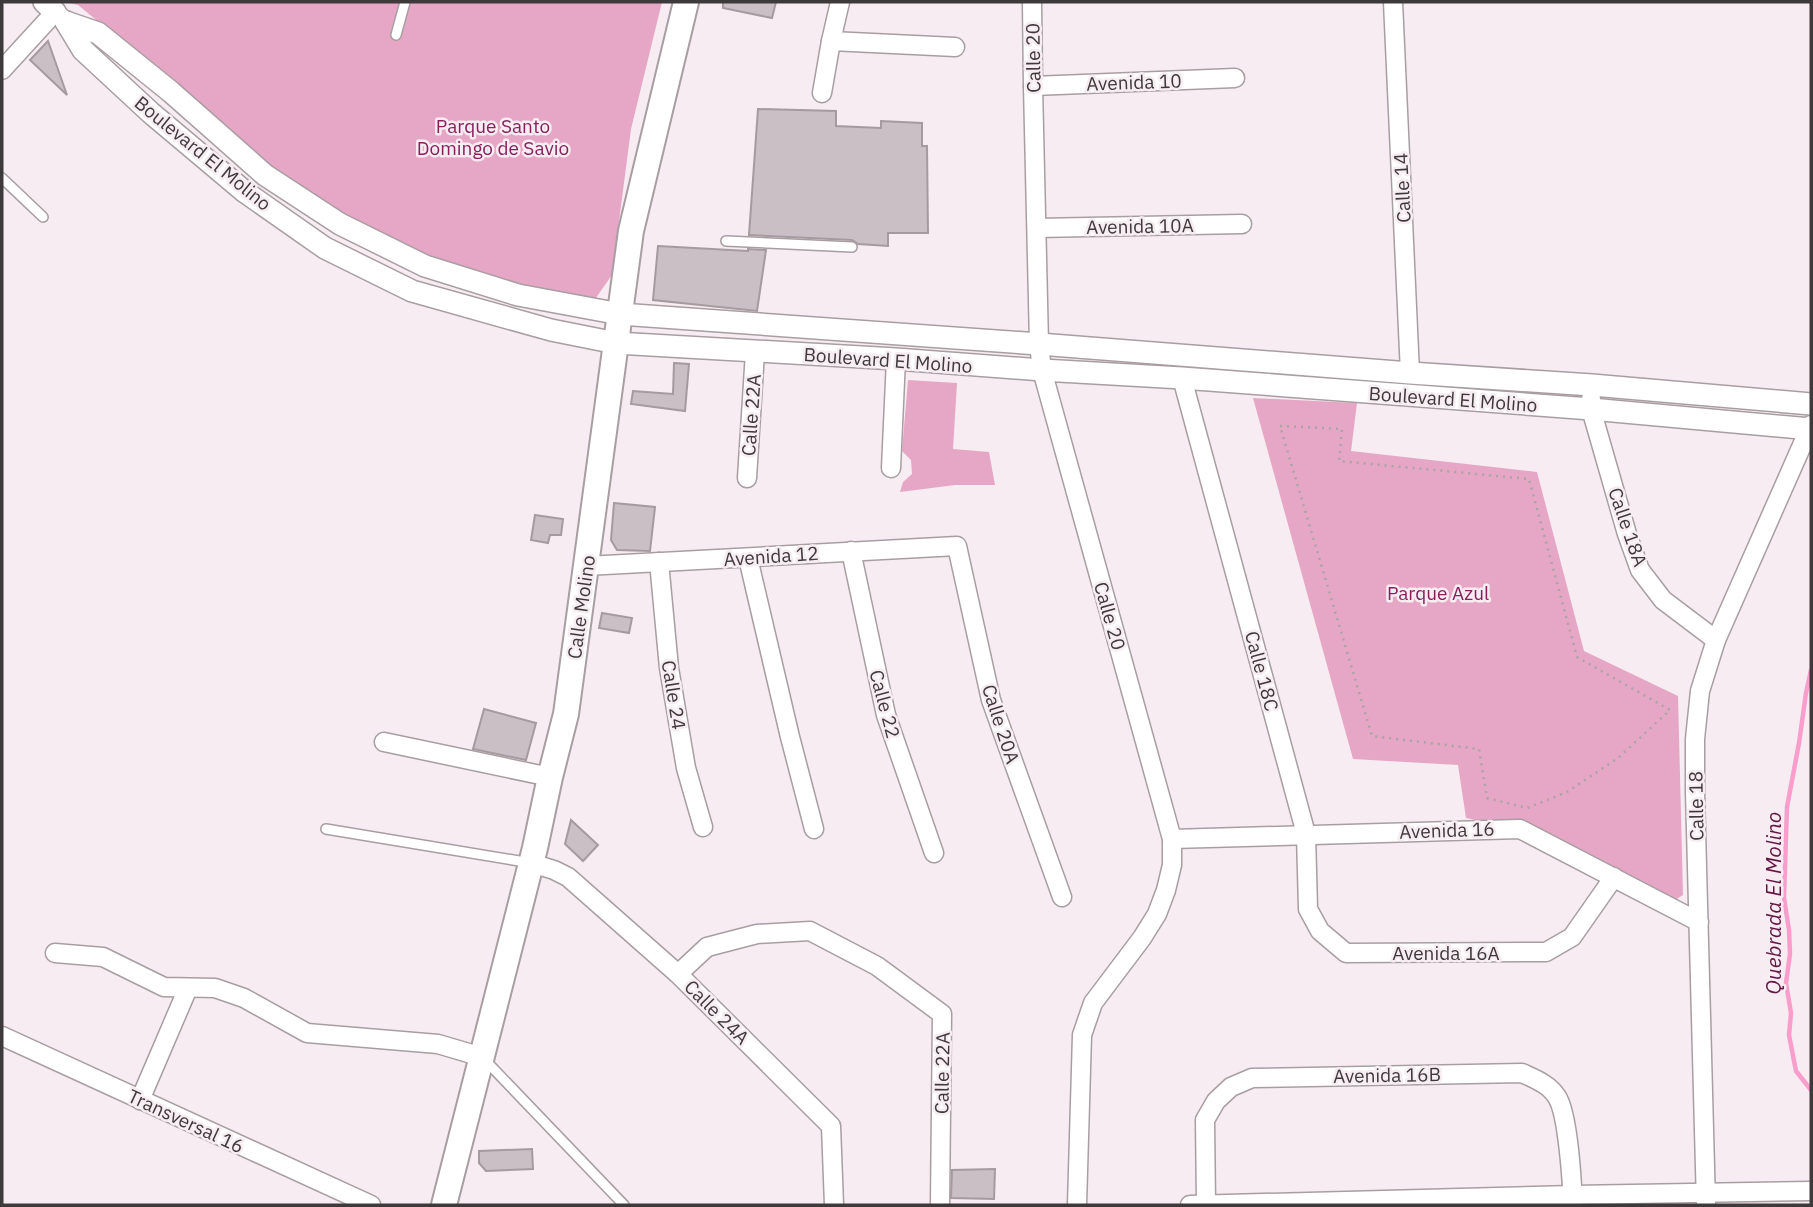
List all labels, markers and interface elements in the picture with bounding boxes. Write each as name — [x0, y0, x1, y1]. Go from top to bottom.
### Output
street label: Calle 20 — [1020, 23, 1046, 93]
street label: Avenida 10 — [1086, 68, 1182, 96]
street label: Boulevard El Molino — [130, 90, 276, 216]
park label: Parque Santo Domingo de Savio — [417, 114, 569, 160]
street label: Calle 14 — [1388, 152, 1416, 224]
street label: Avenida 10A — [1086, 213, 1194, 239]
street label: Boulevard El Molino — [803, 342, 973, 378]
street label: Calle 22A — [736, 373, 766, 457]
street label: Boulevard El Molino — [1368, 381, 1538, 417]
street label: Calle 18A — [1603, 484, 1653, 570]
street label: Avenida 12 — [723, 541, 819, 571]
street label: Calle Molino — [562, 554, 600, 660]
street label: Calle 20 — [1089, 579, 1131, 653]
park label: Parque Azul — [1387, 581, 1489, 605]
street label: Calle 18C — [1240, 628, 1284, 714]
street label: Calle 24 — [657, 659, 691, 731]
street label: Calle 22 — [864, 667, 906, 741]
street label: Calle 20A — [977, 681, 1025, 767]
street label: Calle 18 — [1683, 771, 1709, 841]
water label: Quebrada El Molino — [1759, 812, 1787, 994]
street label: Avenida 16 — [1399, 816, 1495, 844]
street label: Avenida 16A — [1392, 941, 1500, 965]
street label: Calle 24A — [679, 974, 755, 1050]
street label: Calle 22A — [929, 1032, 955, 1114]
street label: Avenida 16B — [1333, 1062, 1441, 1088]
street label: Transversal 16 — [124, 1084, 248, 1158]

